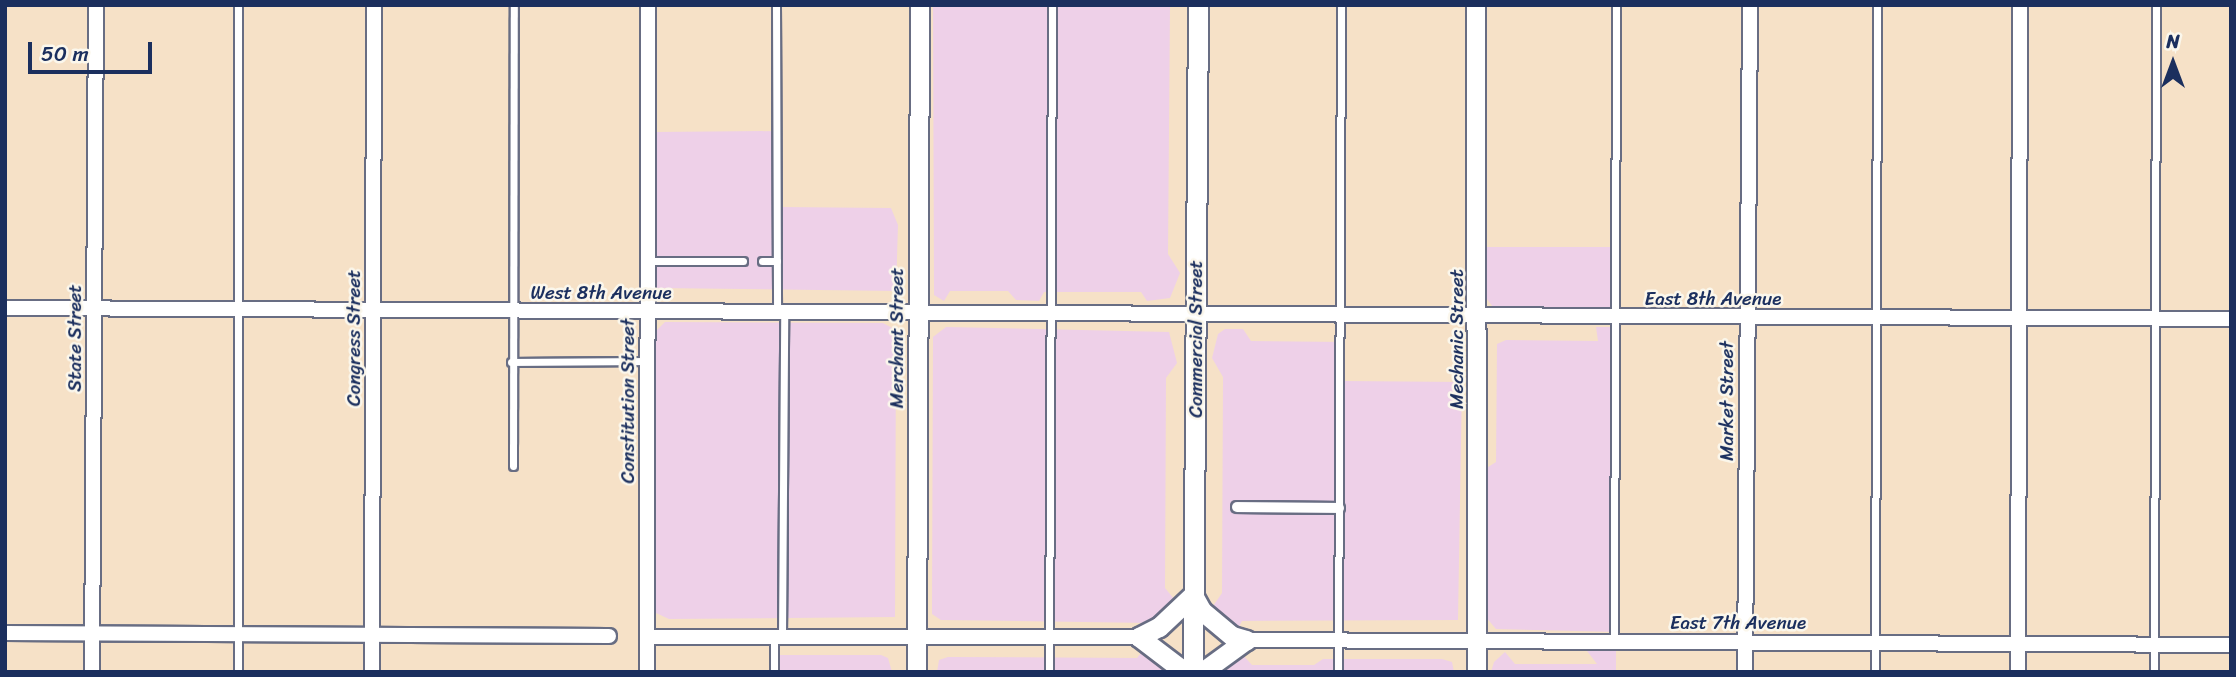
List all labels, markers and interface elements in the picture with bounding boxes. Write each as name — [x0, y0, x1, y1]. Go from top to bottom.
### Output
text: N — [2166, 25, 2180, 58]
scale bar — [32, 28, 156, 72]
north arrow — [2138, 28, 2208, 98]
text: 50 m — [41, 35, 89, 73]
street label: Commercial Street — [1185, 260, 1207, 418]
street label: Merchant Street — [886, 268, 908, 408]
street label: Mechanic Street — [1446, 269, 1468, 409]
street label: Congress Street — [343, 270, 365, 406]
street label: West 8th Avenue — [530, 282, 672, 304]
street label: State Street — [64, 284, 86, 392]
street label: East 8th Avenue — [1644, 288, 1782, 310]
street label: Constitution Street — [617, 318, 639, 484]
street label: Market Street — [1716, 341, 1738, 461]
street label: East 7th Avenue — [1670, 612, 1806, 634]

